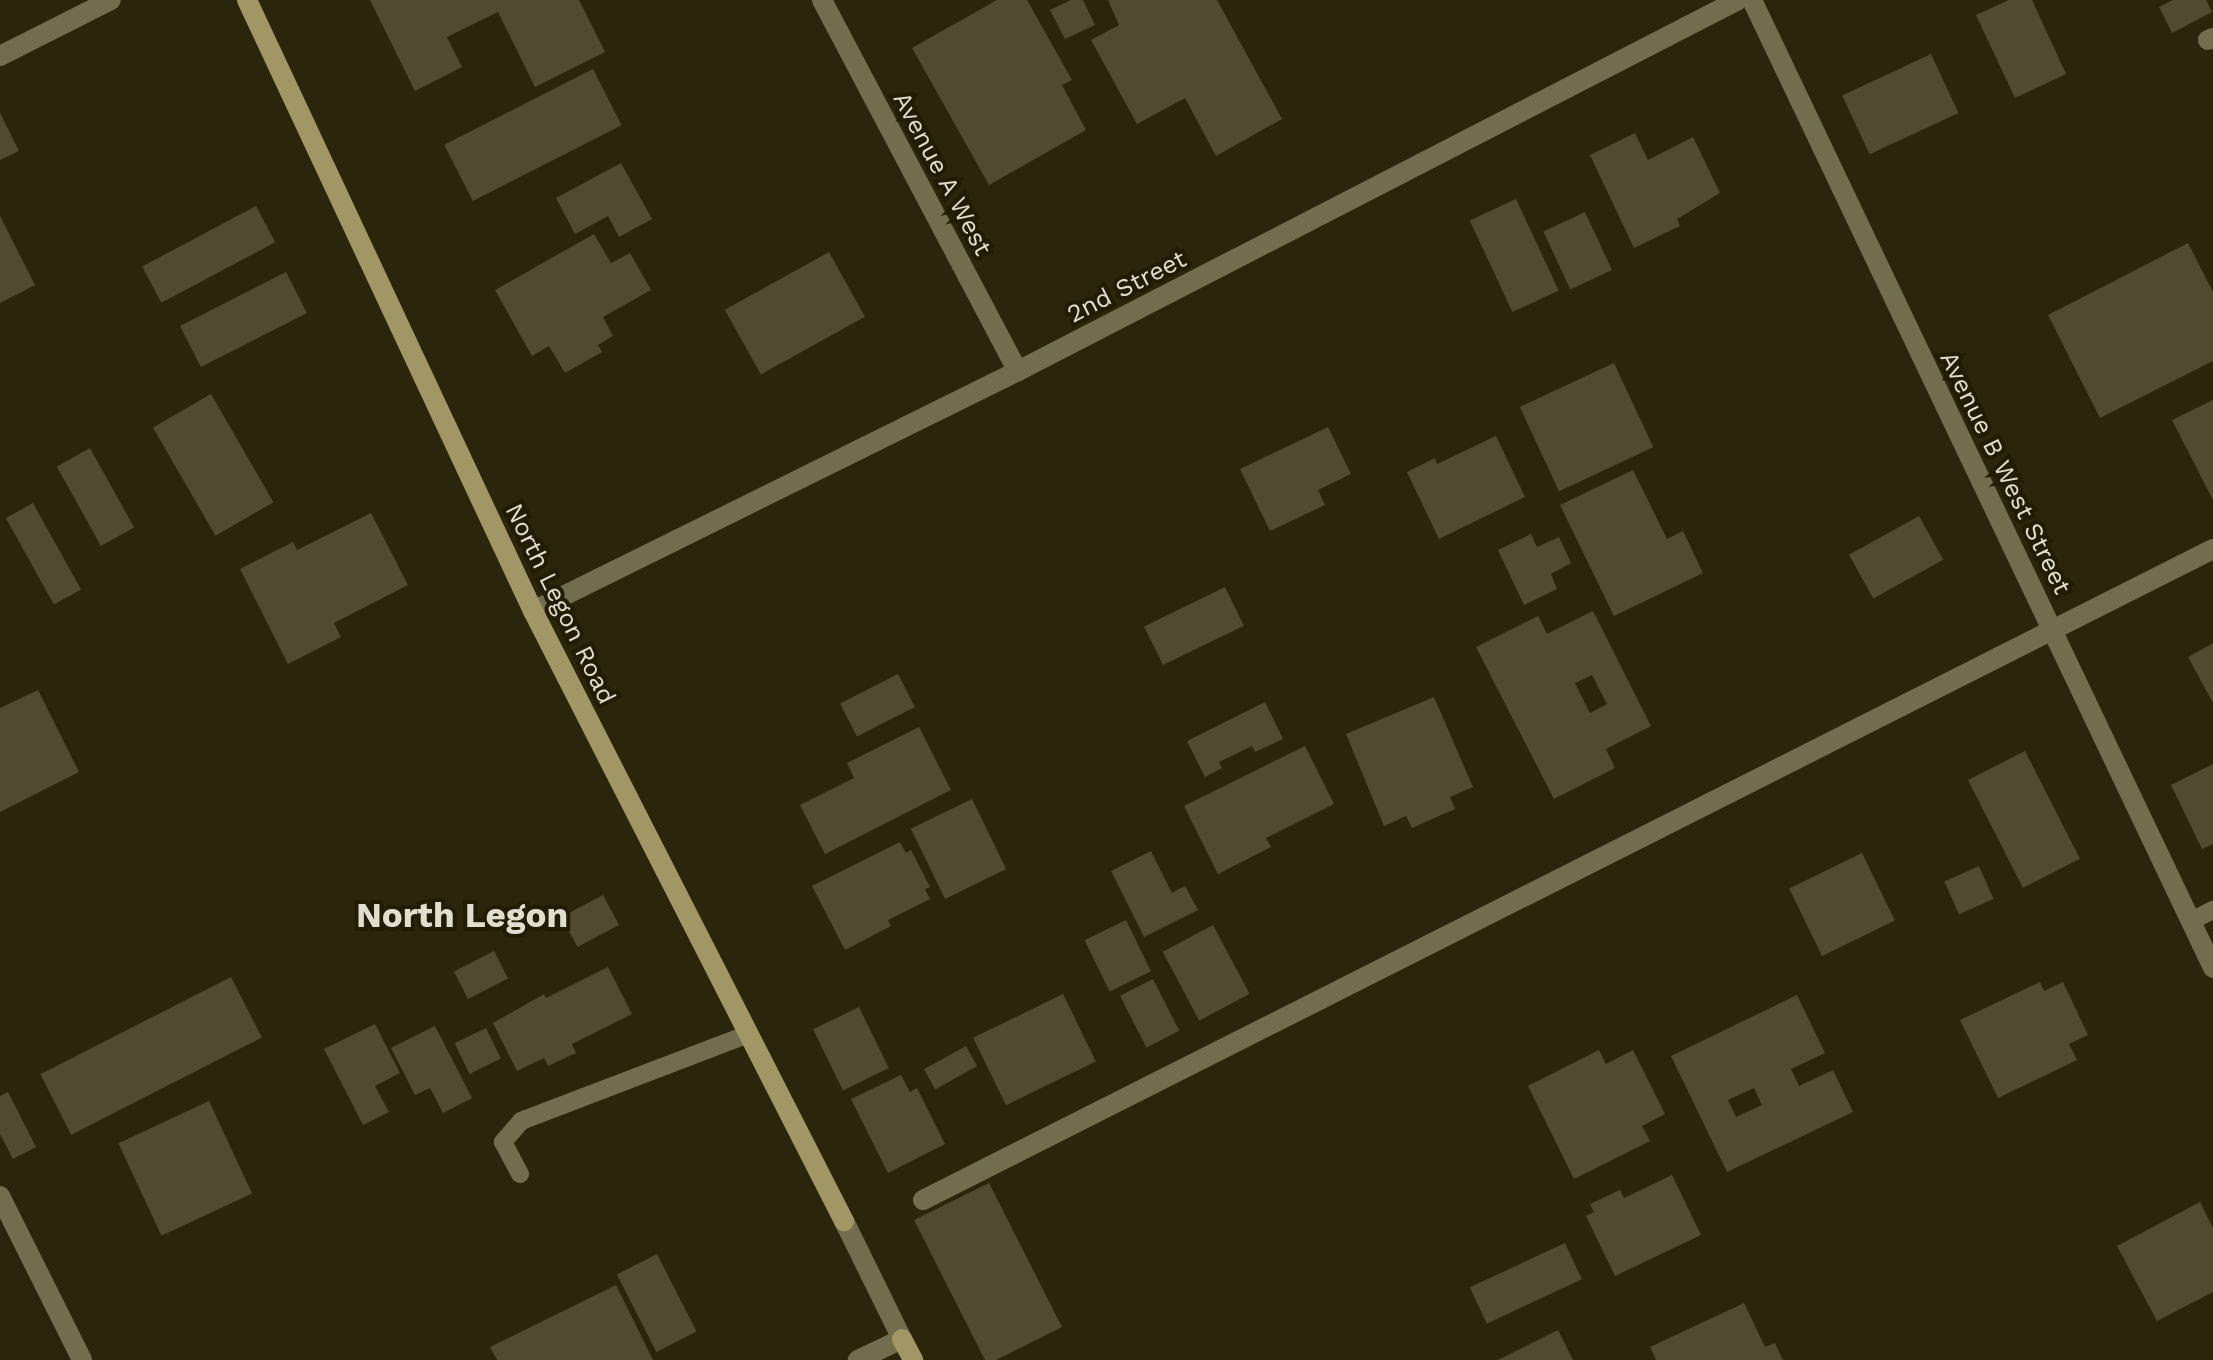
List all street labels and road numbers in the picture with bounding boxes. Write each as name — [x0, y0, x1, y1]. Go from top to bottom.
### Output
street label: Avenue A West — [886, 86, 998, 262]
street label: 2nd Street — [1062, 244, 1192, 330]
street label: Avenue B West Street — [1933, 347, 2077, 599]
street label: North Legon Road — [498, 499, 622, 709]

